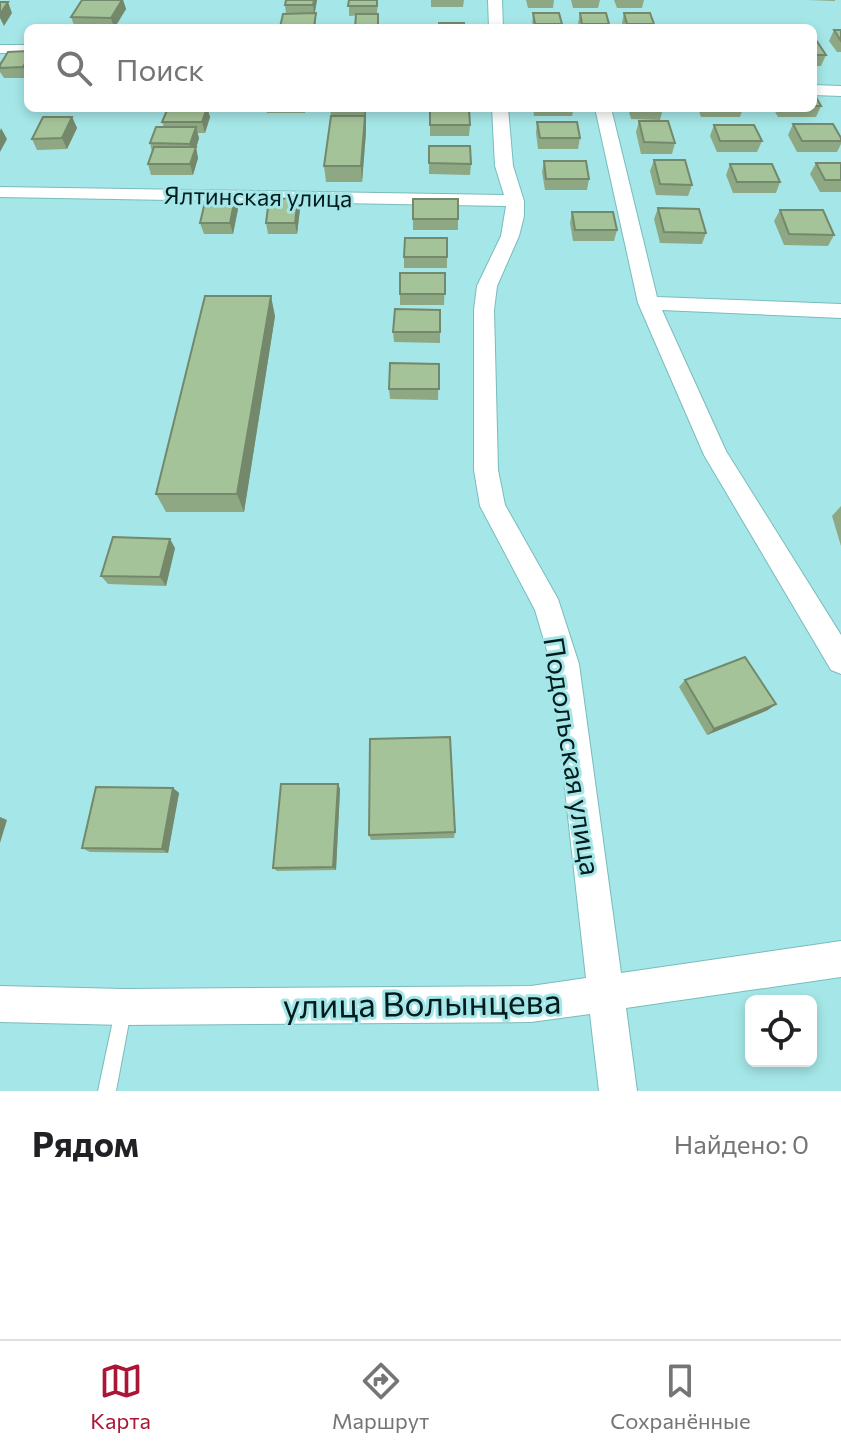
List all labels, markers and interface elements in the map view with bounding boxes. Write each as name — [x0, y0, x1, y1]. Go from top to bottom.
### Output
search box — [24, 24, 817, 112]
icon: search — [52, 46, 96, 90]
text: Поиск — [116, 50, 204, 87]
street label: Ялтинская улица — [163, 180, 353, 212]
street label: Подольская улица — [537, 634, 609, 878]
street label: улица Волынцева — [282, 979, 562, 1025]
map controls — [745, 995, 817, 1067]
button: locate — [745, 995, 817, 1067]
text: Рядом — [32, 1122, 139, 1164]
text: Найдено: 0 — [674, 1128, 809, 1159]
tab: Карта — [90, 1359, 151, 1434]
tab: Маршрут — [332, 1359, 429, 1434]
tab: Сохранённые — [610, 1359, 751, 1434]

